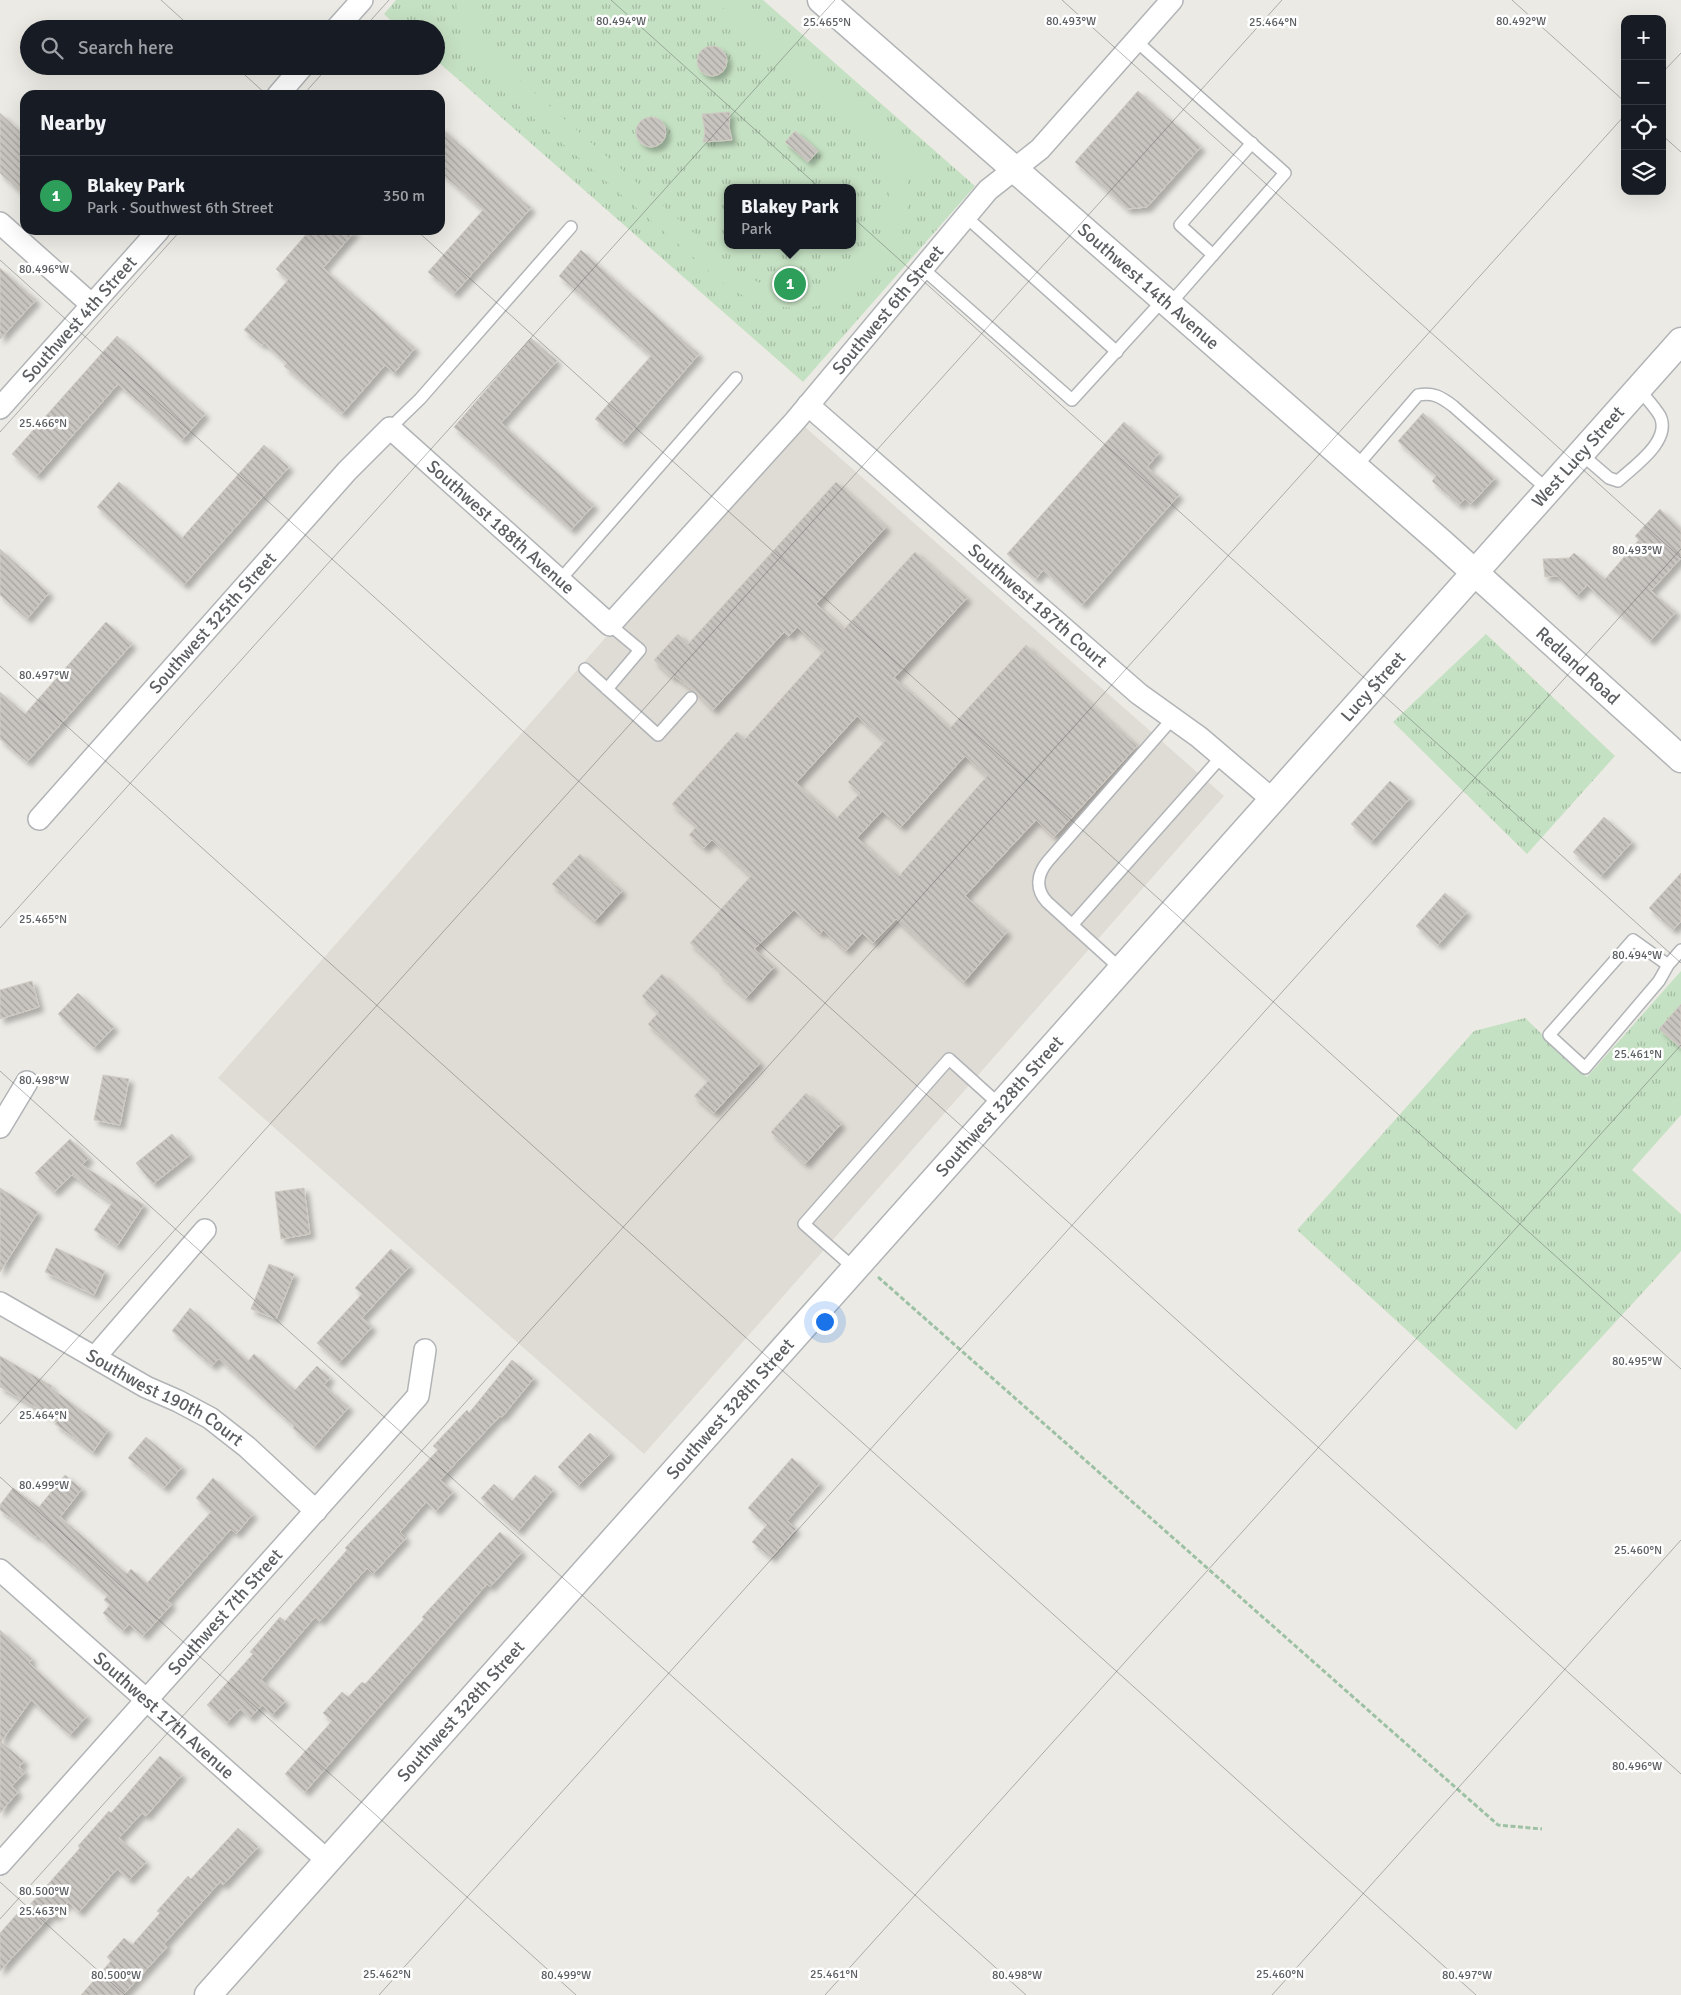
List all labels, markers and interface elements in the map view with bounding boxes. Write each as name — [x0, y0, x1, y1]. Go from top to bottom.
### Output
text: 80.494°W — [596, 14, 646, 29]
text: 80.493°W — [1046, 14, 1096, 29]
text: 80.492°W — [1496, 14, 1546, 29]
text: 25.465°N — [803, 15, 851, 30]
text: 25.464°N — [1249, 15, 1297, 30]
map controls — [1621, 15, 1666, 195]
button: + — [1621, 15, 1666, 60]
search box — [20, 20, 445, 75]
icon: search — [38, 34, 66, 62]
text: Search here — [78, 36, 174, 60]
button: − — [1621, 60, 1666, 105]
button: locate — [1621, 105, 1666, 150]
text: Nearby — [40, 110, 106, 136]
button: layers — [1621, 150, 1666, 195]
text: Blakey Park — [87, 174, 185, 198]
popup — [724, 184, 856, 249]
text: 1 — [52, 186, 60, 206]
text: 350 m — [383, 186, 425, 206]
text: Blakey Park — [741, 195, 839, 219]
text: Park · Southwest 6th Street — [87, 198, 273, 218]
text: Park — [741, 219, 772, 239]
street label: Southwest 14th Avenue — [1073, 219, 1224, 354]
street label: Southwest 6th Street — [828, 241, 948, 379]
street label: Southwest 4th Street — [17, 252, 141, 387]
text: 80.496°W — [19, 262, 69, 277]
pin: 1 — [774, 265, 806, 303]
street label: West Lucy Street — [1527, 401, 1629, 512]
text: 25.466°N — [19, 416, 67, 431]
street label: Southwest 188th Avenue — [422, 455, 579, 599]
street label: Southwest 187th Court — [964, 539, 1112, 672]
text: 80.493°W — [1612, 543, 1662, 558]
street label: Southwest 325th Street — [144, 548, 281, 698]
street label: Redland Road — [1531, 622, 1624, 709]
street label: Lucy Street — [1336, 647, 1410, 726]
text: 80.497°W — [19, 668, 69, 683]
text: 25.465°N — [19, 912, 67, 927]
text: 80.494°W — [1612, 948, 1662, 963]
street label: Southwest 328th Street — [931, 1031, 1068, 1181]
text: 25.461°N — [1614, 1047, 1662, 1062]
text: 80.498°W — [19, 1073, 69, 1088]
your location — [812, 1309, 838, 1335]
street label: Southwest 328th Street — [662, 1334, 799, 1484]
street label: Southwest 190th Court — [82, 1344, 248, 1451]
text: 80.495°W — [1612, 1354, 1662, 1369]
text: 25.464°N — [19, 1408, 67, 1423]
text: 80.499°W — [19, 1478, 69, 1493]
text: 25.460°N — [1614, 1543, 1662, 1558]
street label: Southwest 7th Street — [163, 1544, 287, 1680]
street label: Southwest 328th Street — [392, 1636, 529, 1786]
street label: Southwest 17th Avenue — [89, 1647, 239, 1784]
text: 80.496°W — [1612, 1759, 1662, 1774]
text: 80.500°W — [19, 1884, 69, 1899]
text: 25.463°N — [19, 1904, 67, 1919]
text: 25.462°N — [363, 1967, 411, 1982]
text: 25.461°N — [810, 1967, 858, 1982]
text: 25.460°N — [1256, 1967, 1304, 1982]
text: 80.500°W — [91, 1968, 141, 1983]
text: 80.499°W — [541, 1968, 591, 1983]
text: 80.498°W — [992, 1968, 1042, 1983]
text: 80.497°W — [1442, 1968, 1492, 1983]

